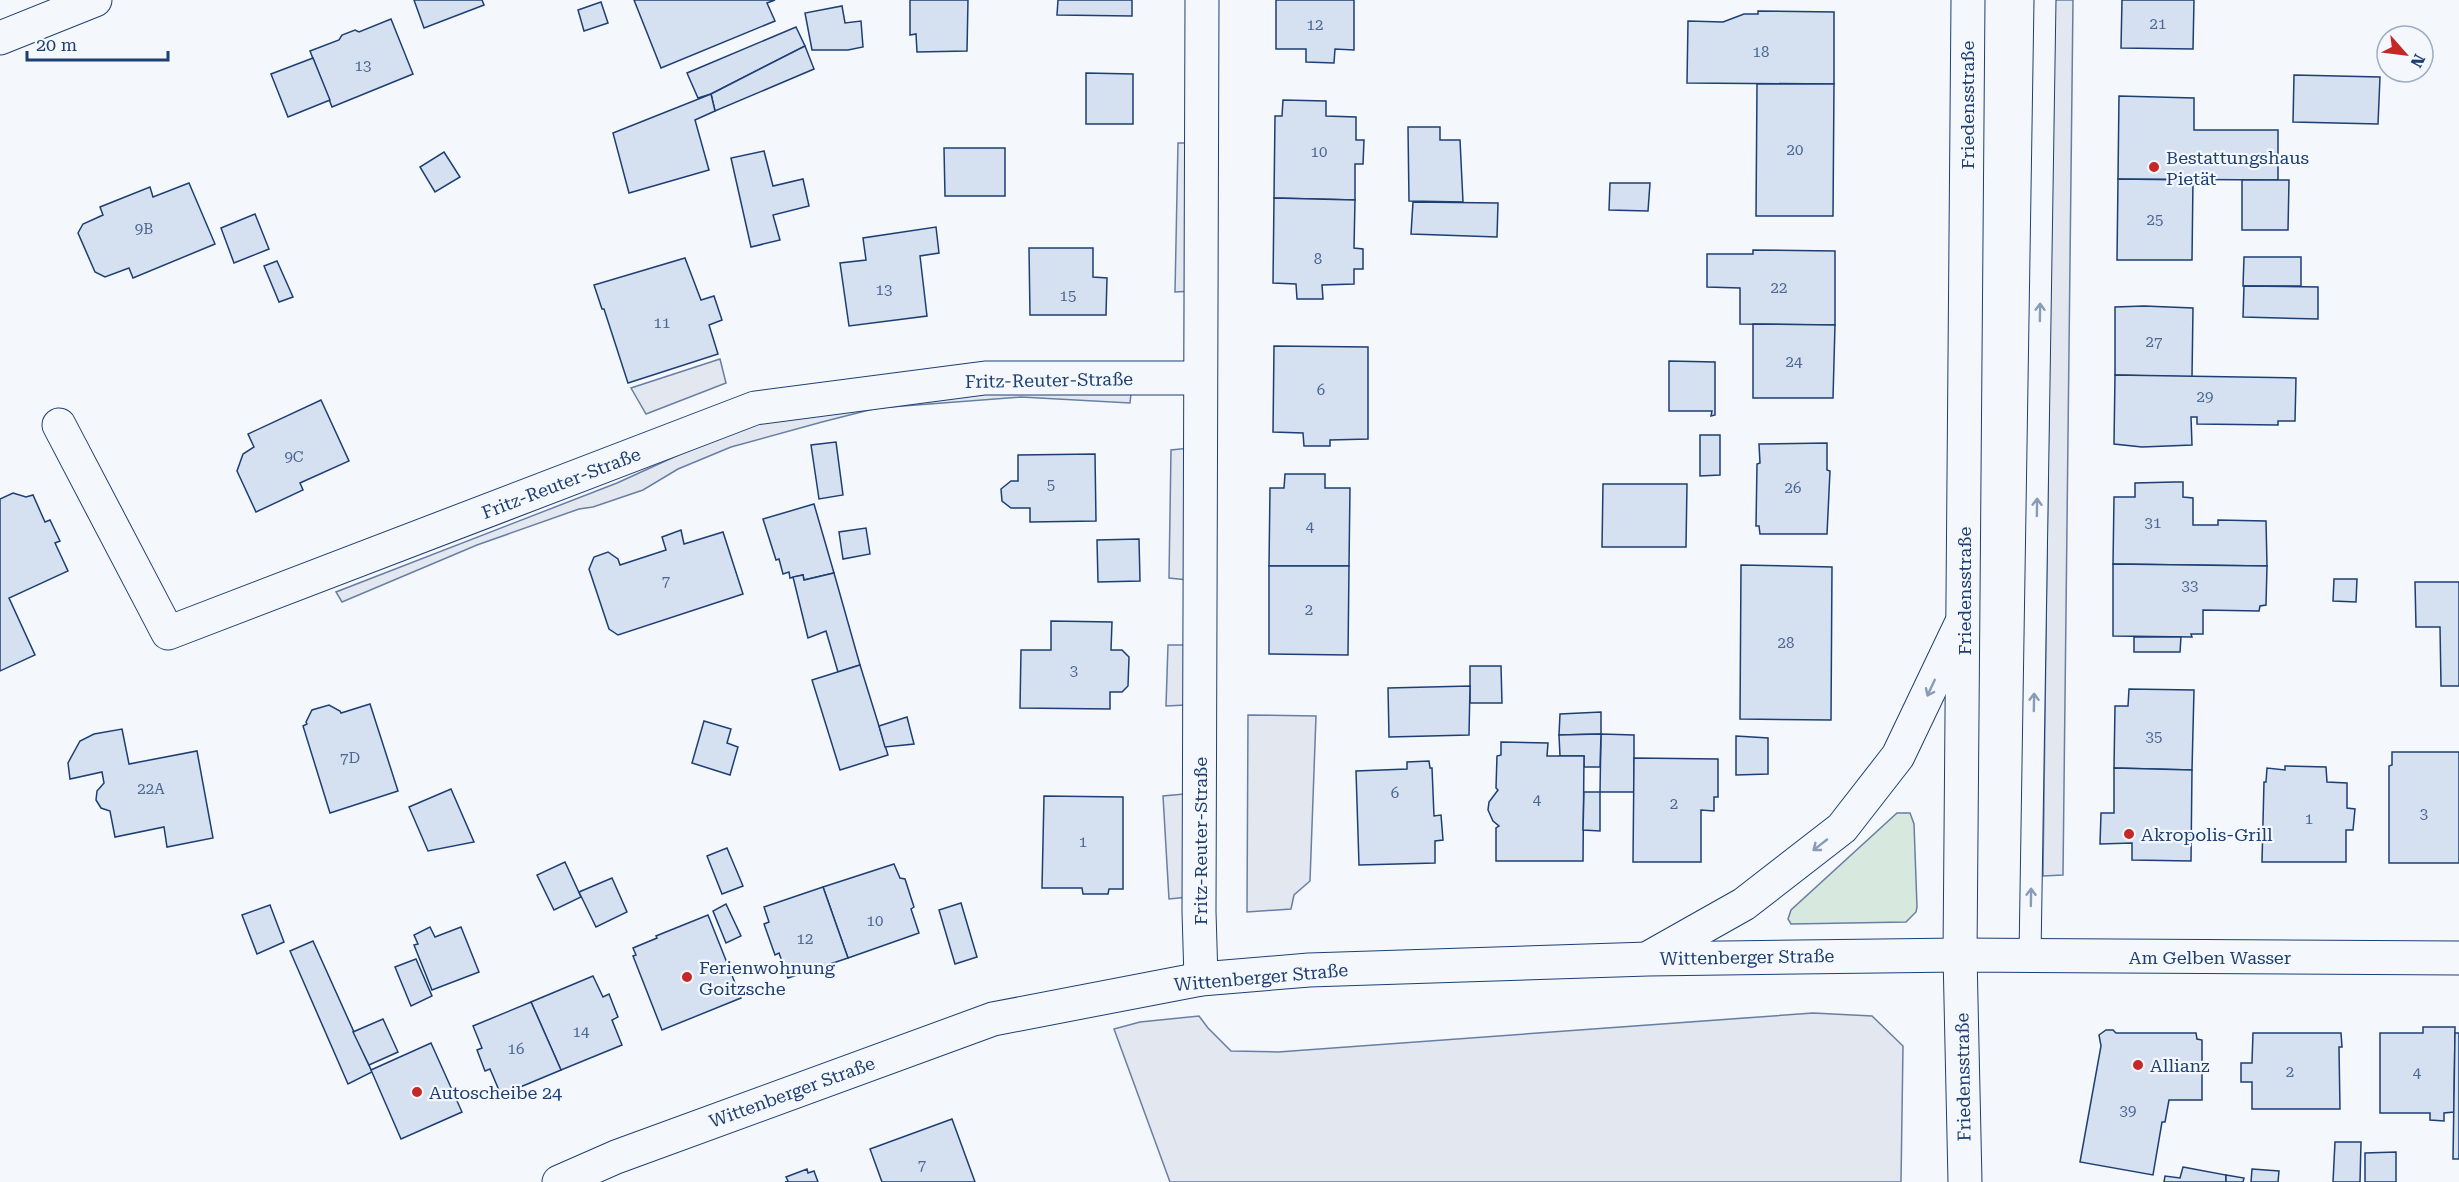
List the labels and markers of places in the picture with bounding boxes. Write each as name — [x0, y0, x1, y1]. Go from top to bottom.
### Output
place label: Bestattungshaus Pietät — [2166, 147, 2309, 189]
marker: Bestattungshaus Pietät — [2147, 160, 2161, 174]
place label: Akropolis-Grill — [2141, 824, 2273, 845]
marker: Akropolis-Grill — [2122, 827, 2136, 841]
place label: Ferienwohnung Goitzsche — [699, 957, 836, 999]
marker: Ferienwohnung Goitzsche — [680, 970, 694, 984]
place label: Allianz — [2150, 1055, 2210, 1076]
marker: Allianz — [2131, 1058, 2145, 1072]
place label: Autoscheibe 24 — [429, 1082, 562, 1103]
marker: Autoscheibe 24 — [410, 1085, 424, 1099]

